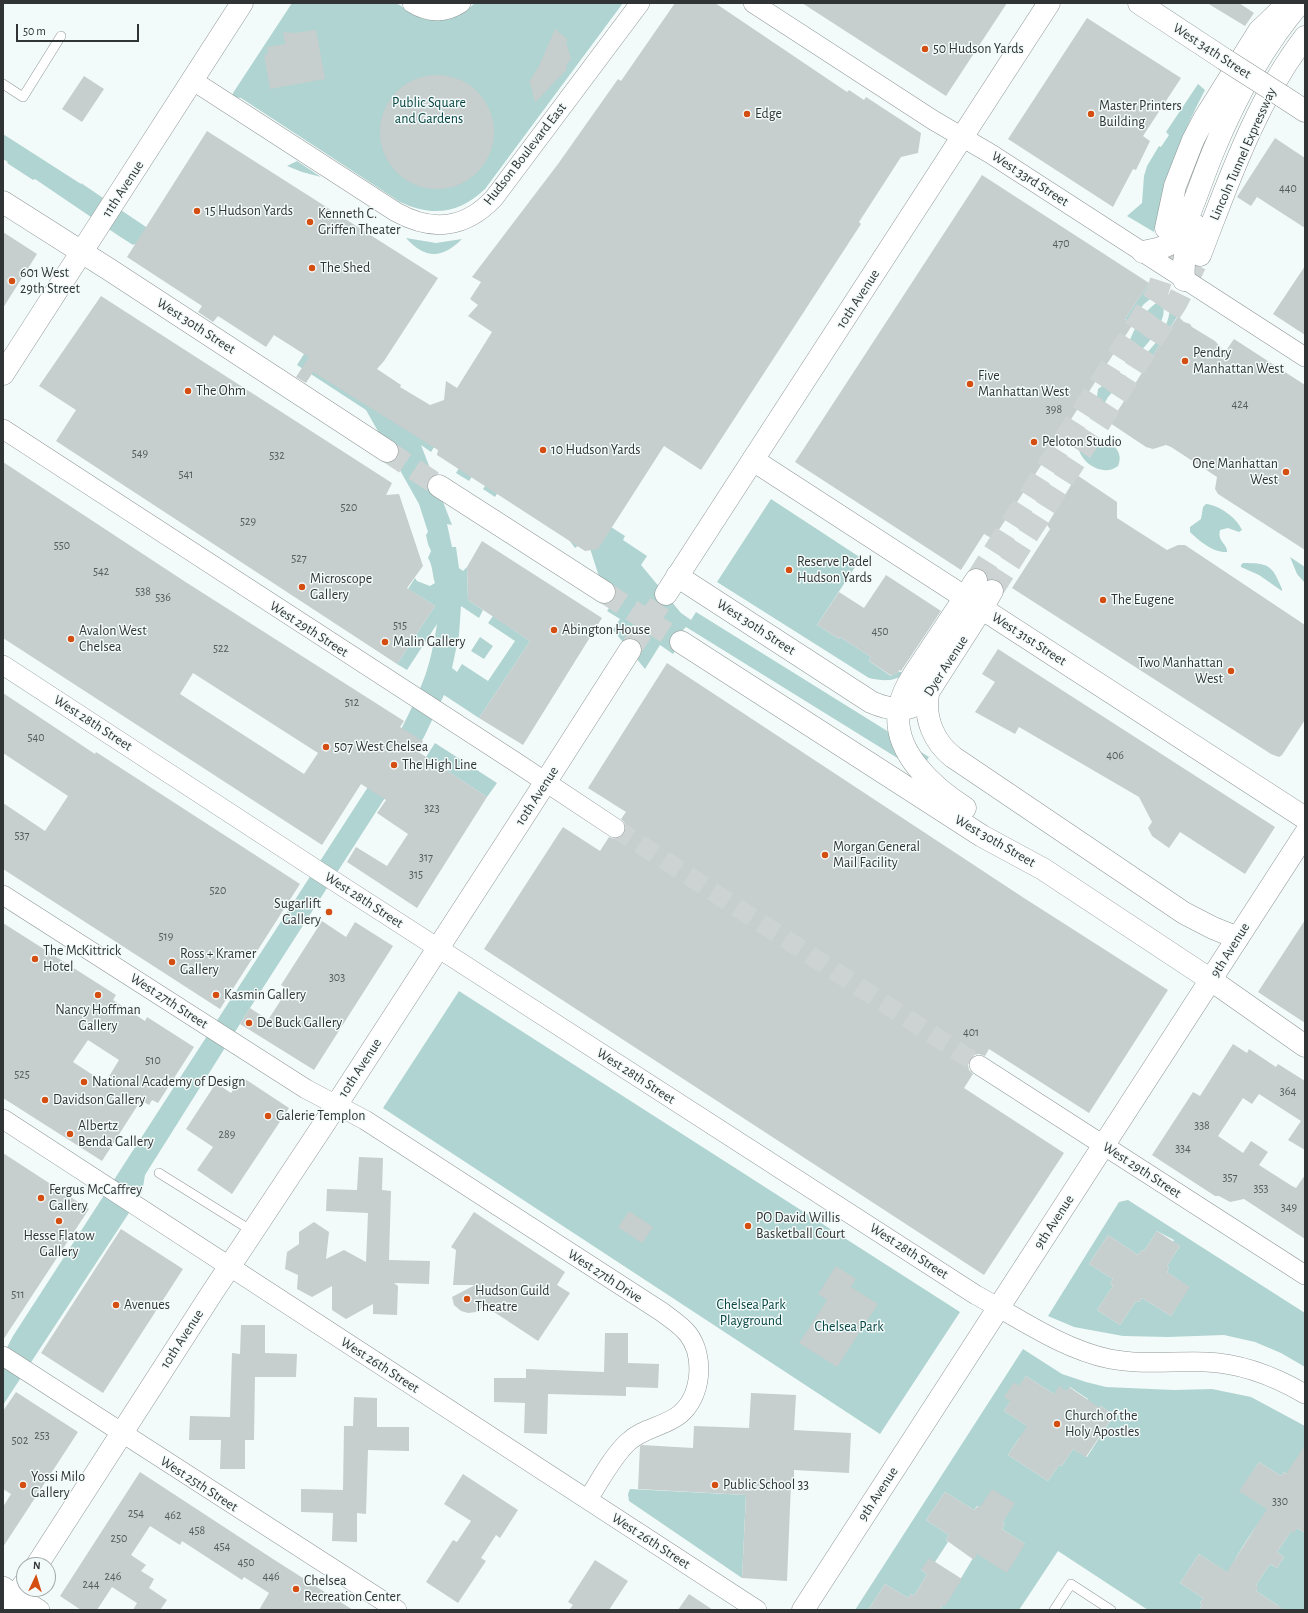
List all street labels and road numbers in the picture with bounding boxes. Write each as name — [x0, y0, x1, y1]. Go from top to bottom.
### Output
street label: West 34th Street — [1170, 19, 1254, 83]
street label: Lincoln Tunnel Expressway — [1206, 85, 1280, 223]
street label: Hudson Boulevard East — [480, 99, 570, 209]
street label: West 33rd Street — [988, 148, 1072, 210]
street label: 11th Avenue — [98, 157, 148, 221]
street label: 10th Avenue — [833, 266, 883, 332]
street label: West 30th Street — [153, 294, 239, 358]
street label: West 30th Street — [713, 595, 799, 659]
street label: West 29th Street — [267, 597, 351, 661]
street label: West 31st Street — [988, 609, 1070, 669]
street label: Dyer Avenue — [920, 633, 972, 699]
street label: West 28th Street — [51, 691, 135, 755]
street label: 10th Avenue — [512, 763, 562, 829]
street label: West 30th Street — [952, 811, 1038, 871]
street label: West 28th Street — [322, 868, 406, 932]
street label: 9th Avenue — [1207, 919, 1253, 981]
street label: West 27th Street — [127, 970, 211, 1032]
street label: 10th Avenue — [335, 1035, 385, 1101]
street label: West 28th Street — [594, 1044, 678, 1108]
street label: West 29th Street — [1100, 1138, 1184, 1202]
street label: 9th Avenue — [1030, 1192, 1078, 1252]
street label: West 28th Street — [867, 1219, 951, 1283]
street label: West 27th Drive — [564, 1246, 646, 1306]
street label: 10th Avenue — [157, 1306, 207, 1372]
street label: West 26th Street — [338, 1333, 422, 1397]
street label: West 25th Street — [157, 1453, 241, 1515]
street label: 9th Avenue — [854, 1464, 902, 1524]
street label: West 26th Street — [609, 1509, 693, 1573]

